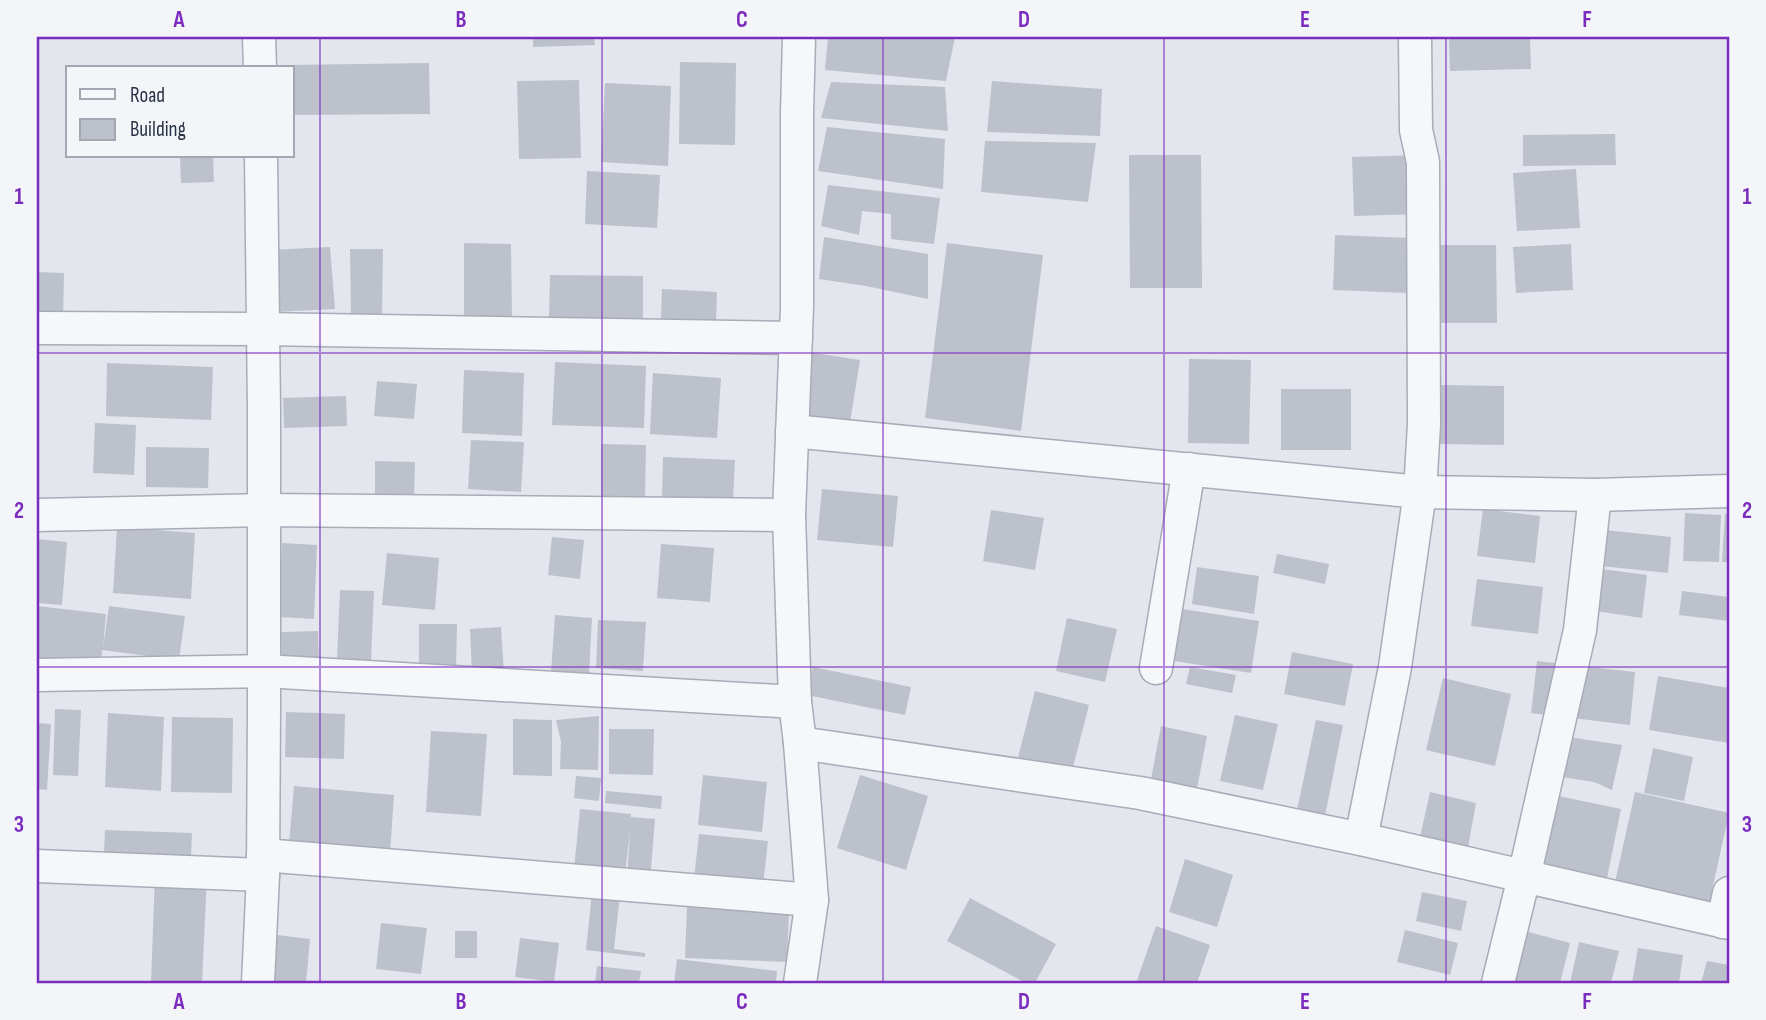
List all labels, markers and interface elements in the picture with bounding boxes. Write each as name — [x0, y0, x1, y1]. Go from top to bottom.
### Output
text: A — [173, 6, 186, 34]
text: B — [456, 6, 467, 34]
text: C — [736, 6, 748, 34]
text: D — [1018, 6, 1030, 34]
text: E — [1300, 6, 1310, 34]
text: F — [1582, 6, 1592, 34]
legend — [66, 66, 294, 158]
text: Road — [130, 83, 165, 108]
text: Building — [130, 117, 186, 142]
text: 1 — [14, 183, 24, 211]
text: 1 — [1742, 183, 1752, 211]
text: 2 — [14, 497, 24, 525]
text: 2 — [1742, 497, 1752, 525]
text: 3 — [14, 811, 24, 839]
text: 3 — [1742, 811, 1752, 839]
text: A — [173, 988, 186, 1016]
text: B — [456, 988, 467, 1016]
text: C — [736, 988, 748, 1016]
text: D — [1018, 988, 1030, 1016]
text: E — [1300, 988, 1310, 1016]
text: F — [1582, 988, 1592, 1016]

